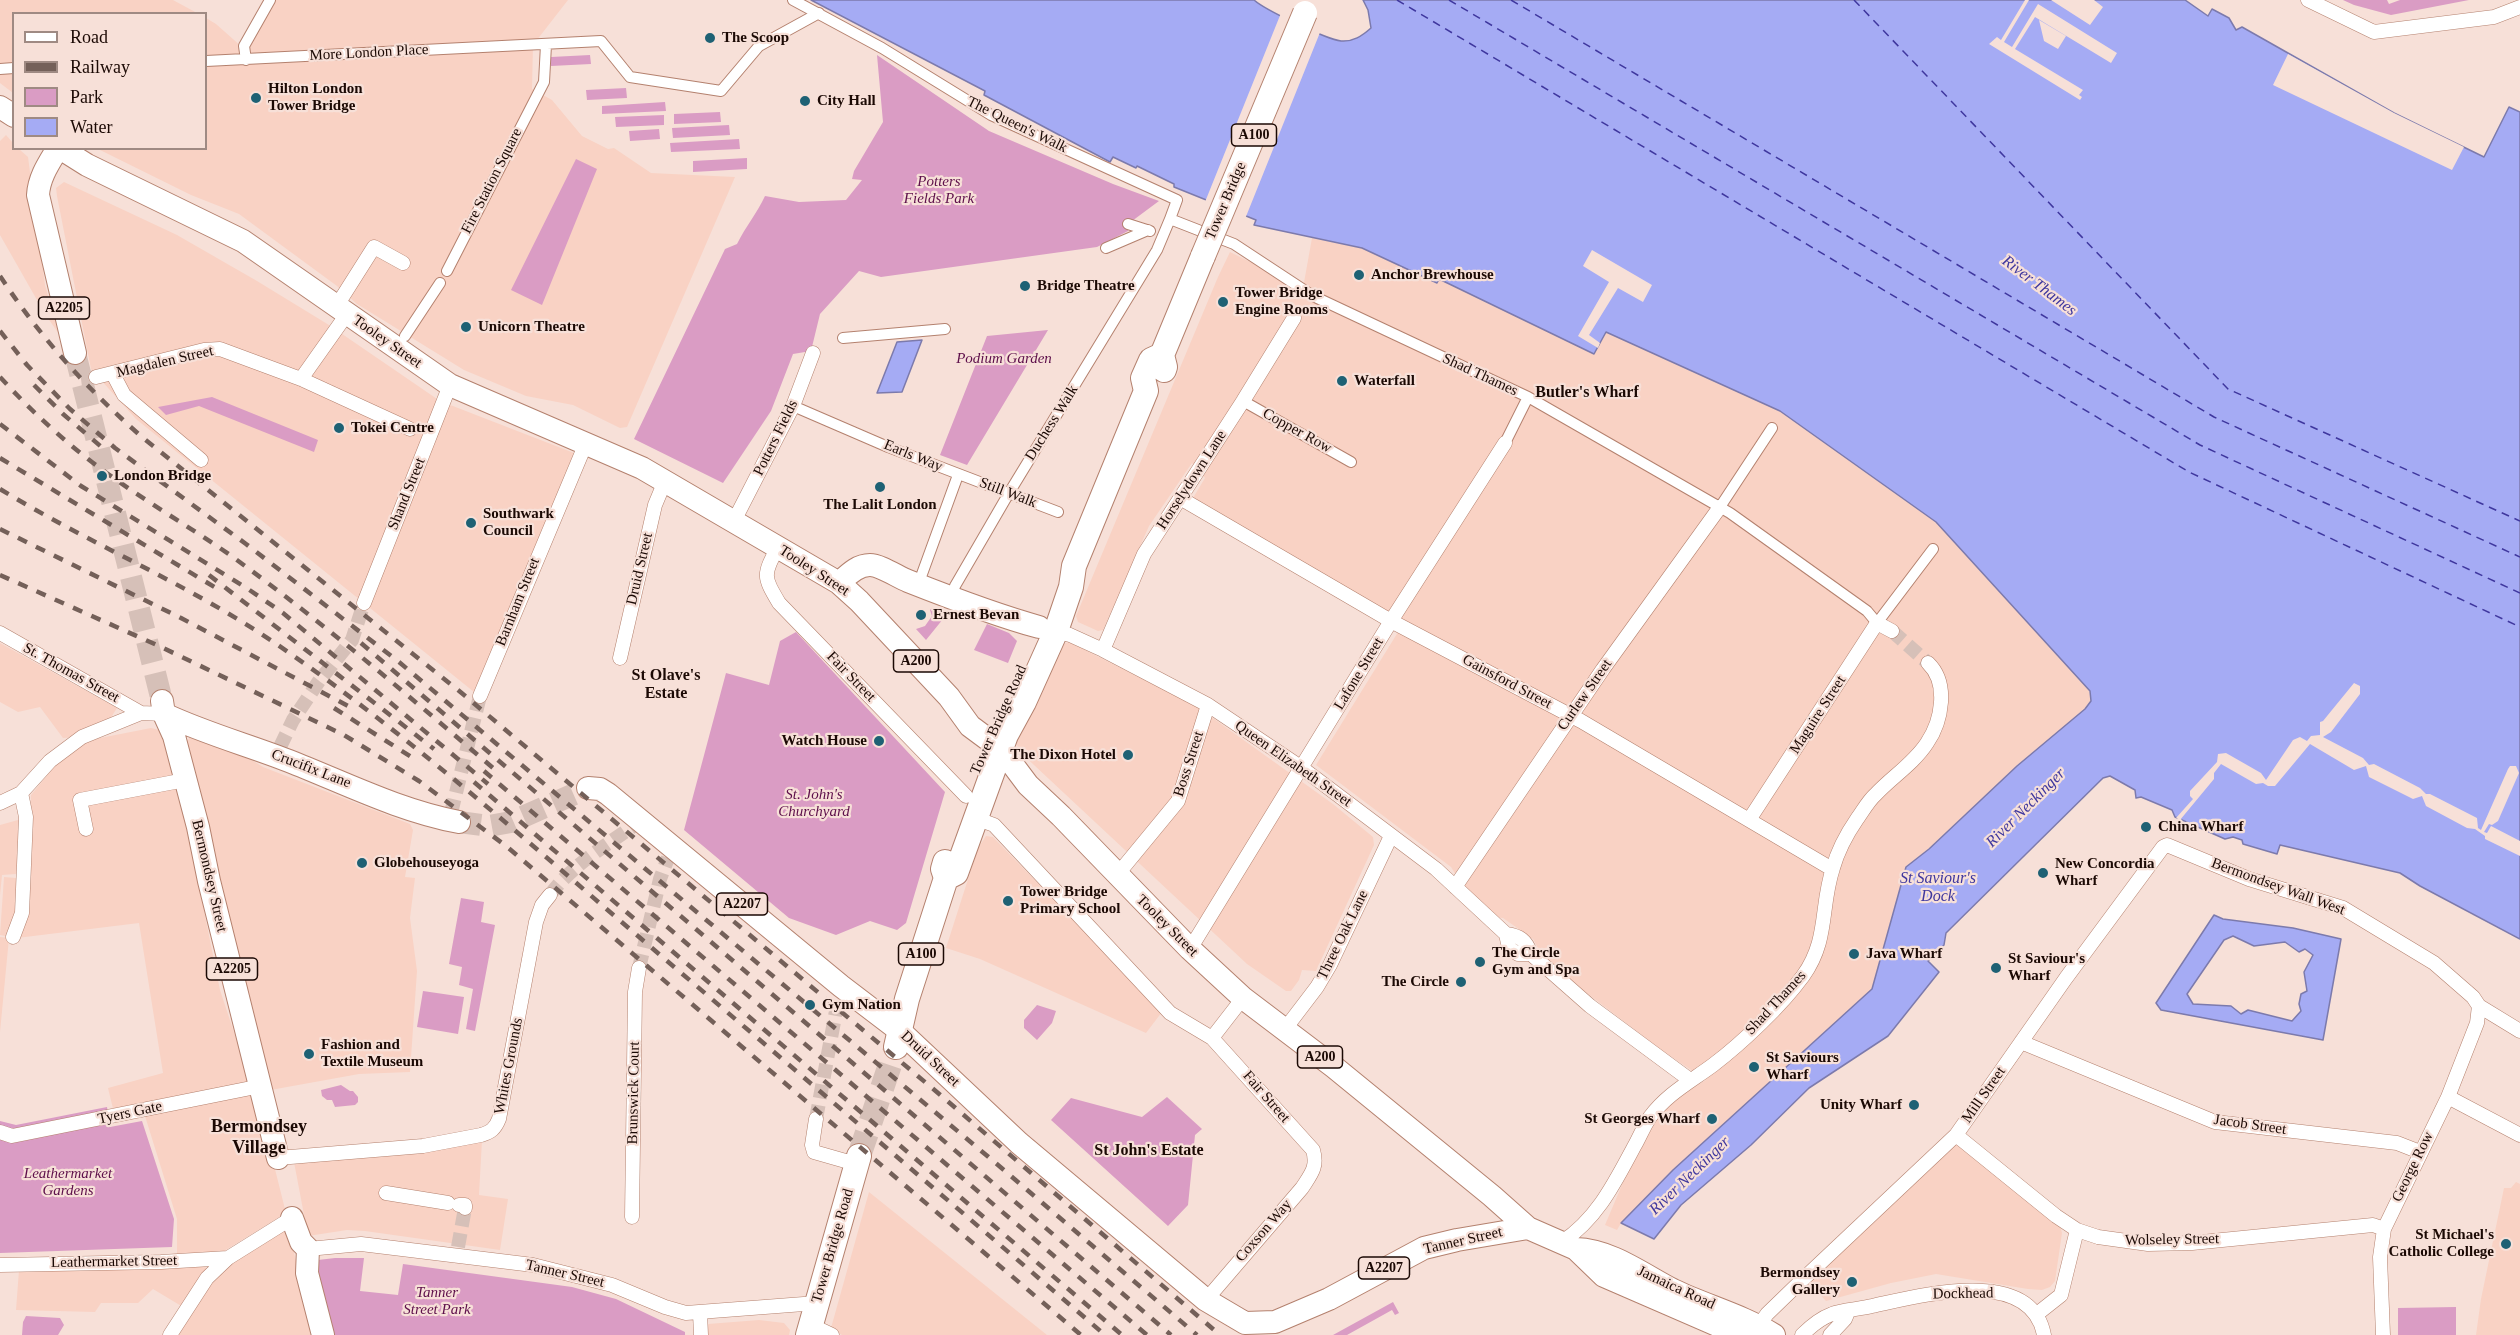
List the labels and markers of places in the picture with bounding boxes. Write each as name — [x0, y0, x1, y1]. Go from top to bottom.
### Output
place label: The Scoop — [722, 29, 789, 47]
marker: The Scoop — [703, 31, 717, 45]
place label: Hilton London Tower Bridge — [268, 80, 363, 115]
marker: Hilton London Tower Bridge — [249, 91, 263, 105]
place label: City Hall — [817, 92, 876, 110]
marker: City Hall — [798, 94, 812, 108]
place label: Anchor Brewhouse — [1371, 266, 1494, 284]
marker: Anchor Brewhouse — [1352, 268, 1366, 282]
place label: Bridge Theatre — [1037, 277, 1135, 295]
marker: Bridge Theatre — [1018, 279, 1032, 293]
place label: Tower Bridge Engine Rooms — [1235, 284, 1328, 319]
marker: Tower Bridge Engine Rooms — [1216, 295, 1230, 309]
place label: Unicorn Theatre — [478, 318, 585, 336]
marker: Unicorn Theatre — [459, 320, 473, 334]
place label: Waterfall — [1354, 372, 1415, 390]
marker: Waterfall — [1335, 374, 1349, 388]
place label: Tokei Centre — [351, 419, 434, 437]
marker: Tokei Centre — [332, 421, 346, 435]
place label: London Bridge — [114, 467, 211, 485]
marker: London Bridge — [95, 469, 109, 483]
marker: The Lalit London — [873, 480, 887, 494]
place label: The Lalit London — [823, 496, 937, 514]
place label: Southwark Council — [483, 505, 554, 540]
marker: Southwark Council — [464, 516, 478, 530]
place label: Ernest Bevan — [933, 606, 1019, 624]
marker: Ernest Bevan — [914, 608, 928, 622]
place label: Watch House — [782, 732, 867, 750]
marker: Watch House — [872, 734, 886, 748]
place label: The Dixon Hotel — [1010, 746, 1116, 764]
marker: The Dixon Hotel — [1121, 748, 1135, 762]
place label: China Wharf — [2158, 818, 2243, 836]
marker: China Wharf — [2139, 820, 2153, 834]
place label: Globehouseyoga — [374, 854, 479, 872]
place label: New Concordia Wharf — [2055, 855, 2155, 890]
marker: Globehouseyoga — [355, 856, 369, 870]
marker: New Concordia Wharf — [2036, 866, 2050, 880]
place label: Tower Bridge Primary School — [1020, 883, 1120, 918]
marker: Tower Bridge Primary School — [1001, 894, 1015, 908]
place label: The Circle Gym and Spa — [1492, 944, 1580, 979]
place label: Java Wharf — [1866, 945, 1942, 963]
marker: Java Wharf — [1847, 947, 1861, 961]
place label: St Saviour's Wharf — [2008, 950, 2085, 985]
marker: The Circle Gym and Spa — [1473, 955, 1487, 969]
marker: St Saviour's Wharf — [1989, 961, 2003, 975]
place label: The Circle — [1381, 973, 1449, 991]
marker: The Circle — [1454, 975, 1468, 989]
place label: Gym Nation — [822, 996, 901, 1014]
marker: Gym Nation — [803, 998, 817, 1012]
place label: Fashion and Textile Museum — [321, 1036, 423, 1071]
marker: Fashion and Textile Museum — [302, 1047, 316, 1061]
place label: St Saviours Wharf — [1766, 1049, 1839, 1084]
marker: St Saviours Wharf — [1747, 1060, 1761, 1074]
place label: Unity Wharf — [1820, 1096, 1902, 1114]
marker: Unity Wharf — [1907, 1098, 1921, 1112]
place label: St Georges Wharf — [1584, 1110, 1700, 1128]
marker: St Georges Wharf — [1705, 1112, 1719, 1126]
place label: St Michael's Catholic College — [2389, 1226, 2494, 1261]
marker: St Michael's Catholic College — [2499, 1237, 2513, 1251]
place label: Bermondsey Gallery — [1760, 1264, 1840, 1299]
marker: Bermondsey Gallery — [1845, 1275, 1859, 1289]

